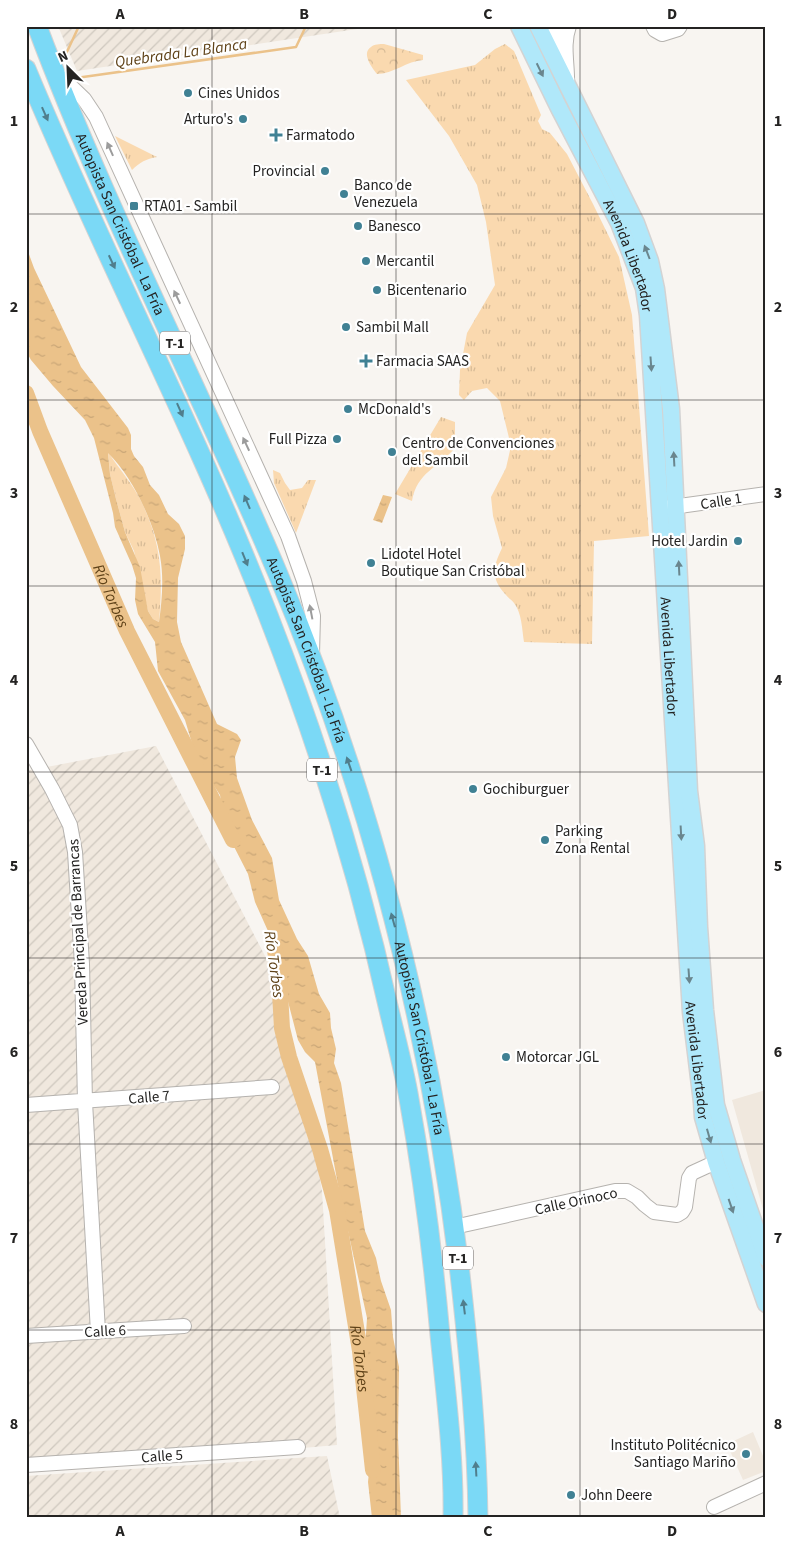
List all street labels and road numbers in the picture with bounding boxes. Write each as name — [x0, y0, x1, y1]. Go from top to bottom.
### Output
street label: Autopista San Cristóbal - La Fría — [70, 130, 170, 319]
street label: Avenida Libertador — [597, 196, 658, 314]
road number: T-1 — [160, 332, 190, 354]
street label: Calle 1 — [699, 488, 743, 515]
street label: Autopista San Cristóbal - La Fría — [261, 554, 351, 746]
street label: Avenida Libertador — [654, 596, 683, 717]
road number: T-1 — [307, 758, 337, 782]
street label: Vereda Principal de Barrancas — [63, 838, 94, 1026]
street label: Autopista San Cristóbal - La Fría — [389, 939, 450, 1137]
street label: Avenida Libertador — [679, 1001, 714, 1123]
street label: Calle 7 — [127, 1085, 171, 1110]
street label: Calle Orinoco — [533, 1182, 619, 1220]
road number: T-1 — [443, 1246, 473, 1270]
street label: Calle 6 — [84, 1320, 126, 1343]
street label: Calle 5 — [141, 1445, 184, 1468]

